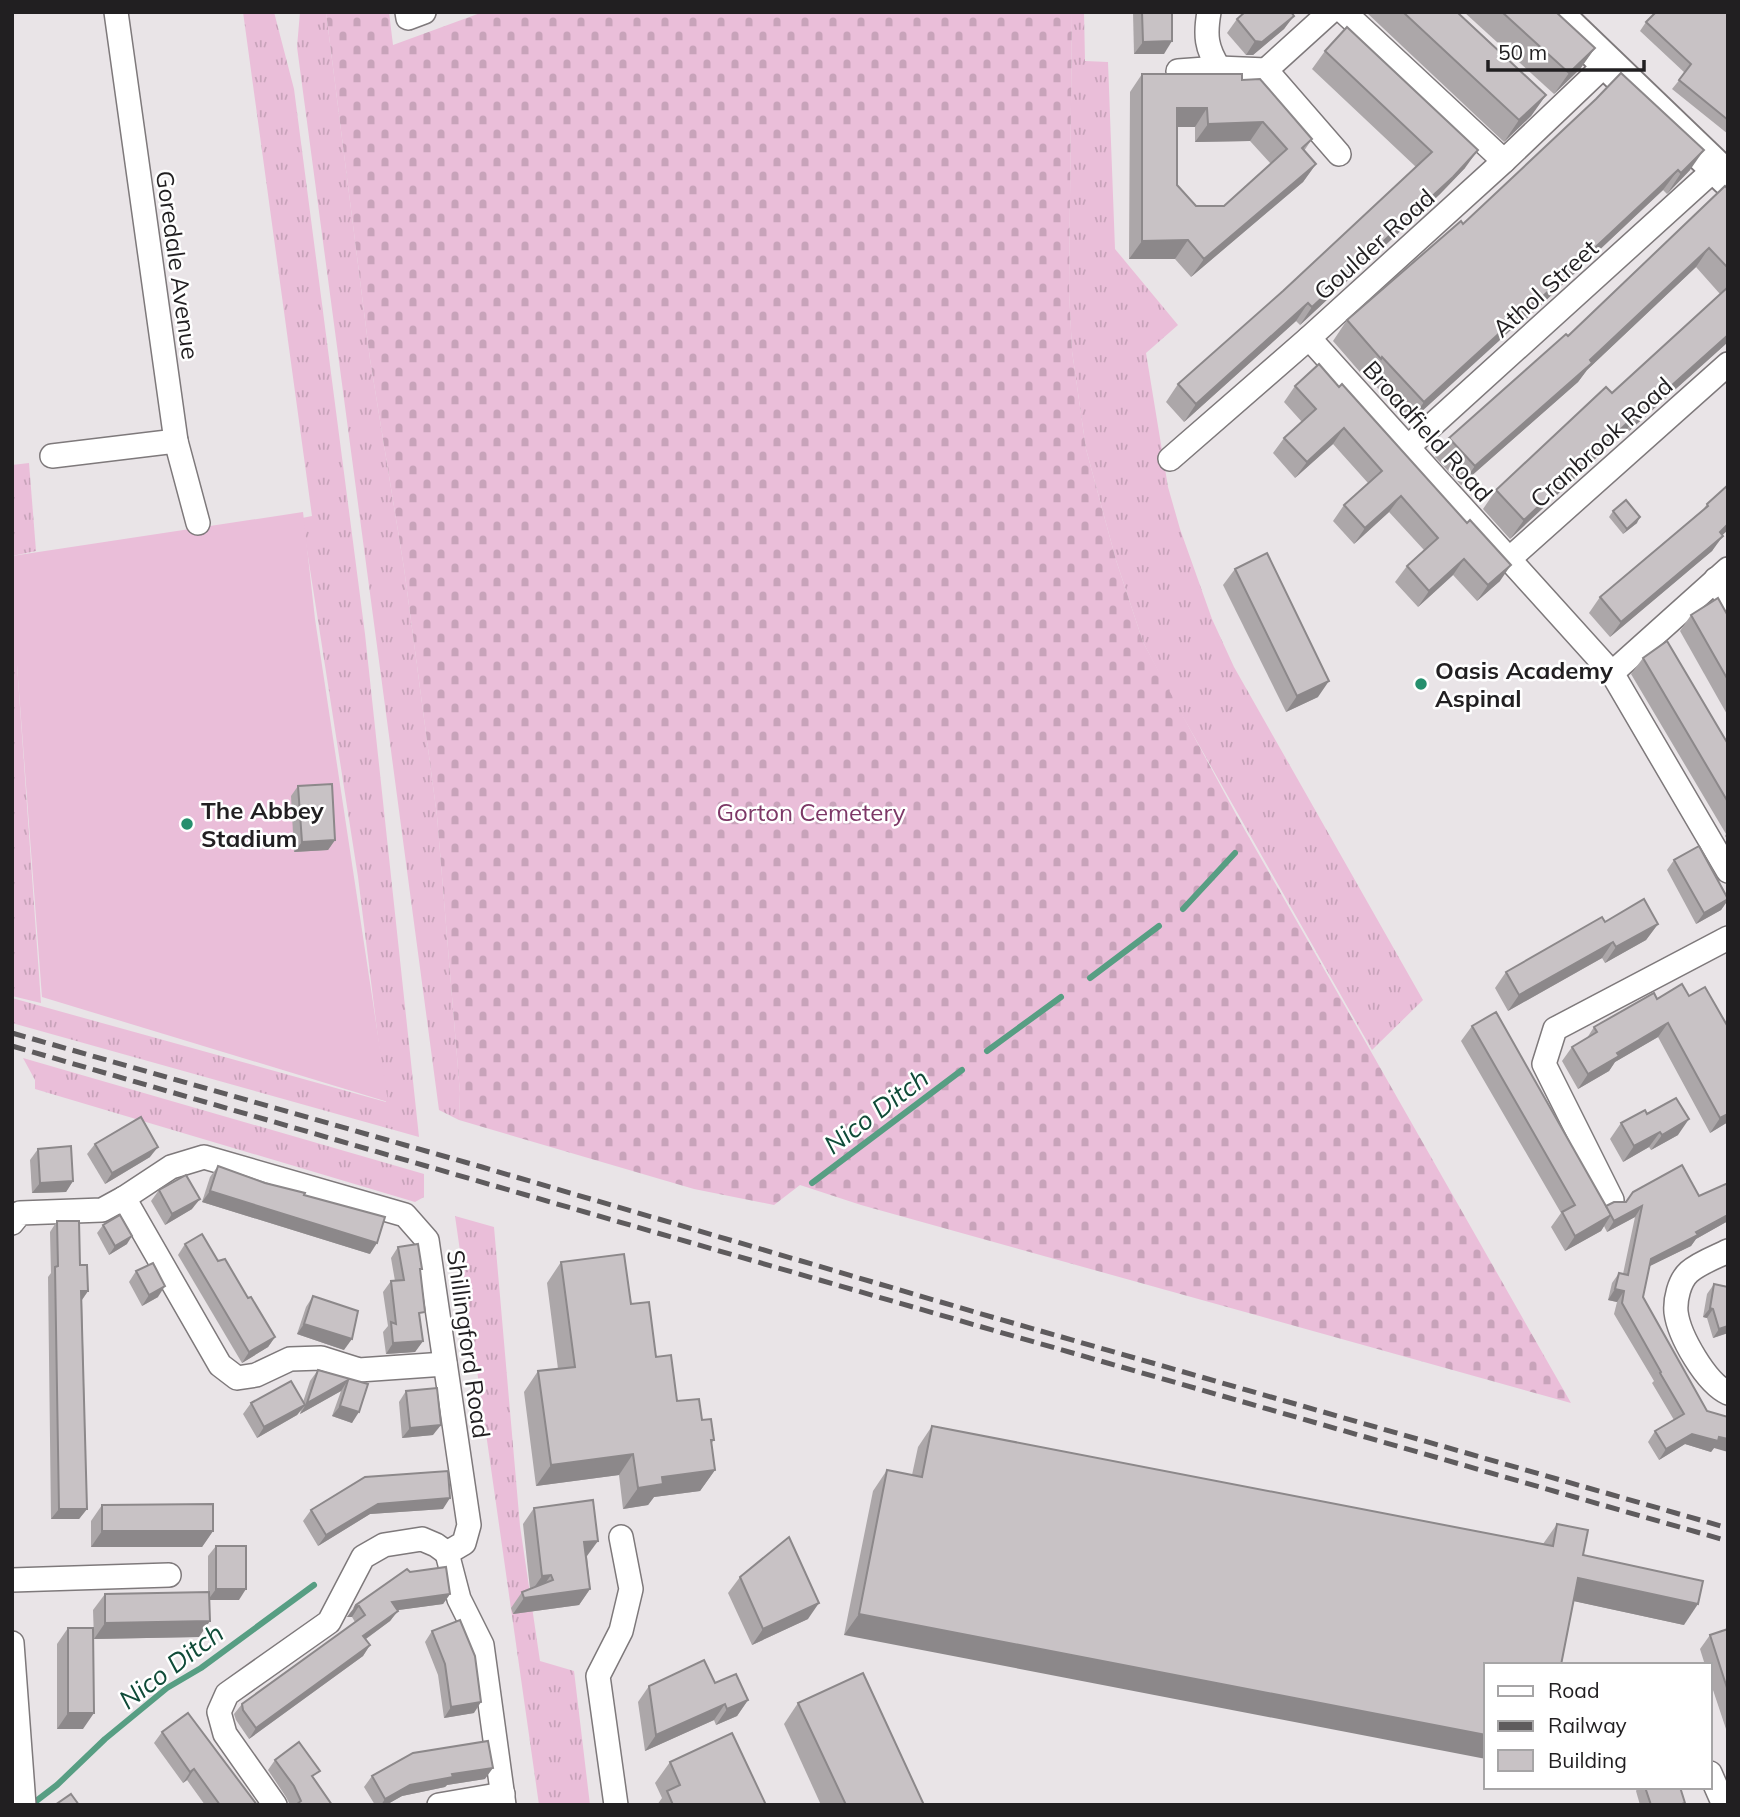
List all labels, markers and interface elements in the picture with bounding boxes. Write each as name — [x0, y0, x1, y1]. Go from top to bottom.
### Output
scale bar — [1488, 28, 1644, 72]
text: 50 m — [1498, 39, 1547, 65]
street label: Goredale Avenue — [150, 169, 206, 361]
street label: Goulder Road — [1307, 182, 1441, 306]
street label: Athol Street — [1486, 233, 1604, 343]
street label: Broadfield Road — [1357, 354, 1499, 508]
street label: Cranbrook Road — [1524, 370, 1678, 514]
place label: Oasis Academy Aspinal — [1435, 655, 1614, 713]
marker: Oasis Academy Aspinal — [1413, 676, 1429, 692]
place label: The Abbey Stadium — [201, 795, 325, 853]
park label: Gorton Cemetery — [716, 797, 906, 827]
marker: The Abbey Stadium — [179, 816, 195, 832]
water label: Nico Ditch — [817, 1061, 935, 1161]
street label: Shillingford Road — [441, 1248, 497, 1440]
water label: Nico Ditch — [112, 1616, 230, 1716]
legend — [1484, 1663, 1712, 1789]
text: Road — [1548, 1677, 1599, 1703]
text: Railway — [1548, 1712, 1627, 1738]
text: Building — [1548, 1747, 1627, 1773]

